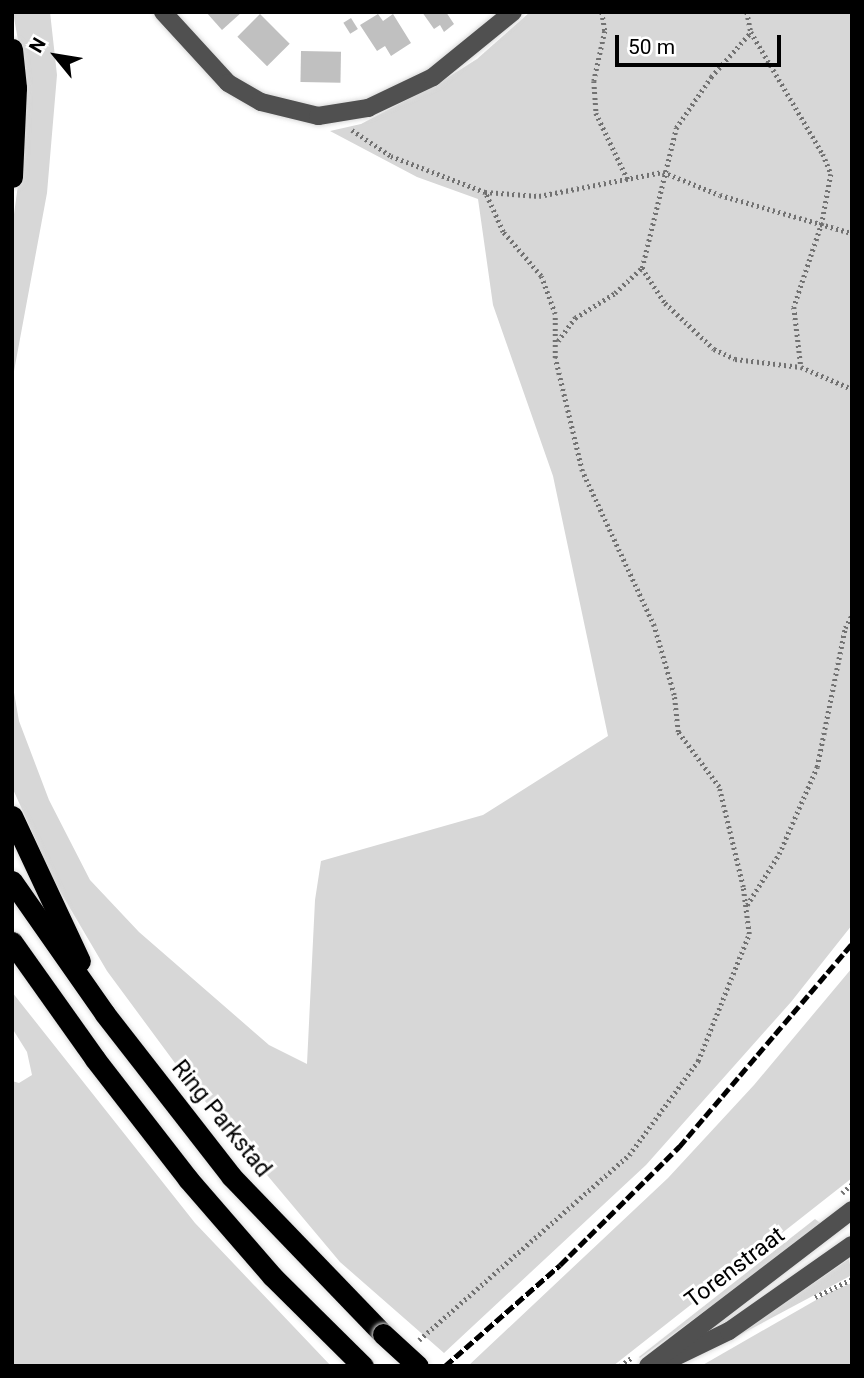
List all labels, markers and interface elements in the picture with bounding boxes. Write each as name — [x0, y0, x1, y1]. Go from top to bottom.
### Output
north arrow — [21, 21, 91, 91]
scale bar — [619, 21, 785, 65]
text: N — [24, 34, 51, 57]
text: 50 m — [628, 35, 675, 59]
street label: Ring Parkstad — [165, 1055, 277, 1183]
street label: Torenstraat — [680, 1222, 790, 1314]

